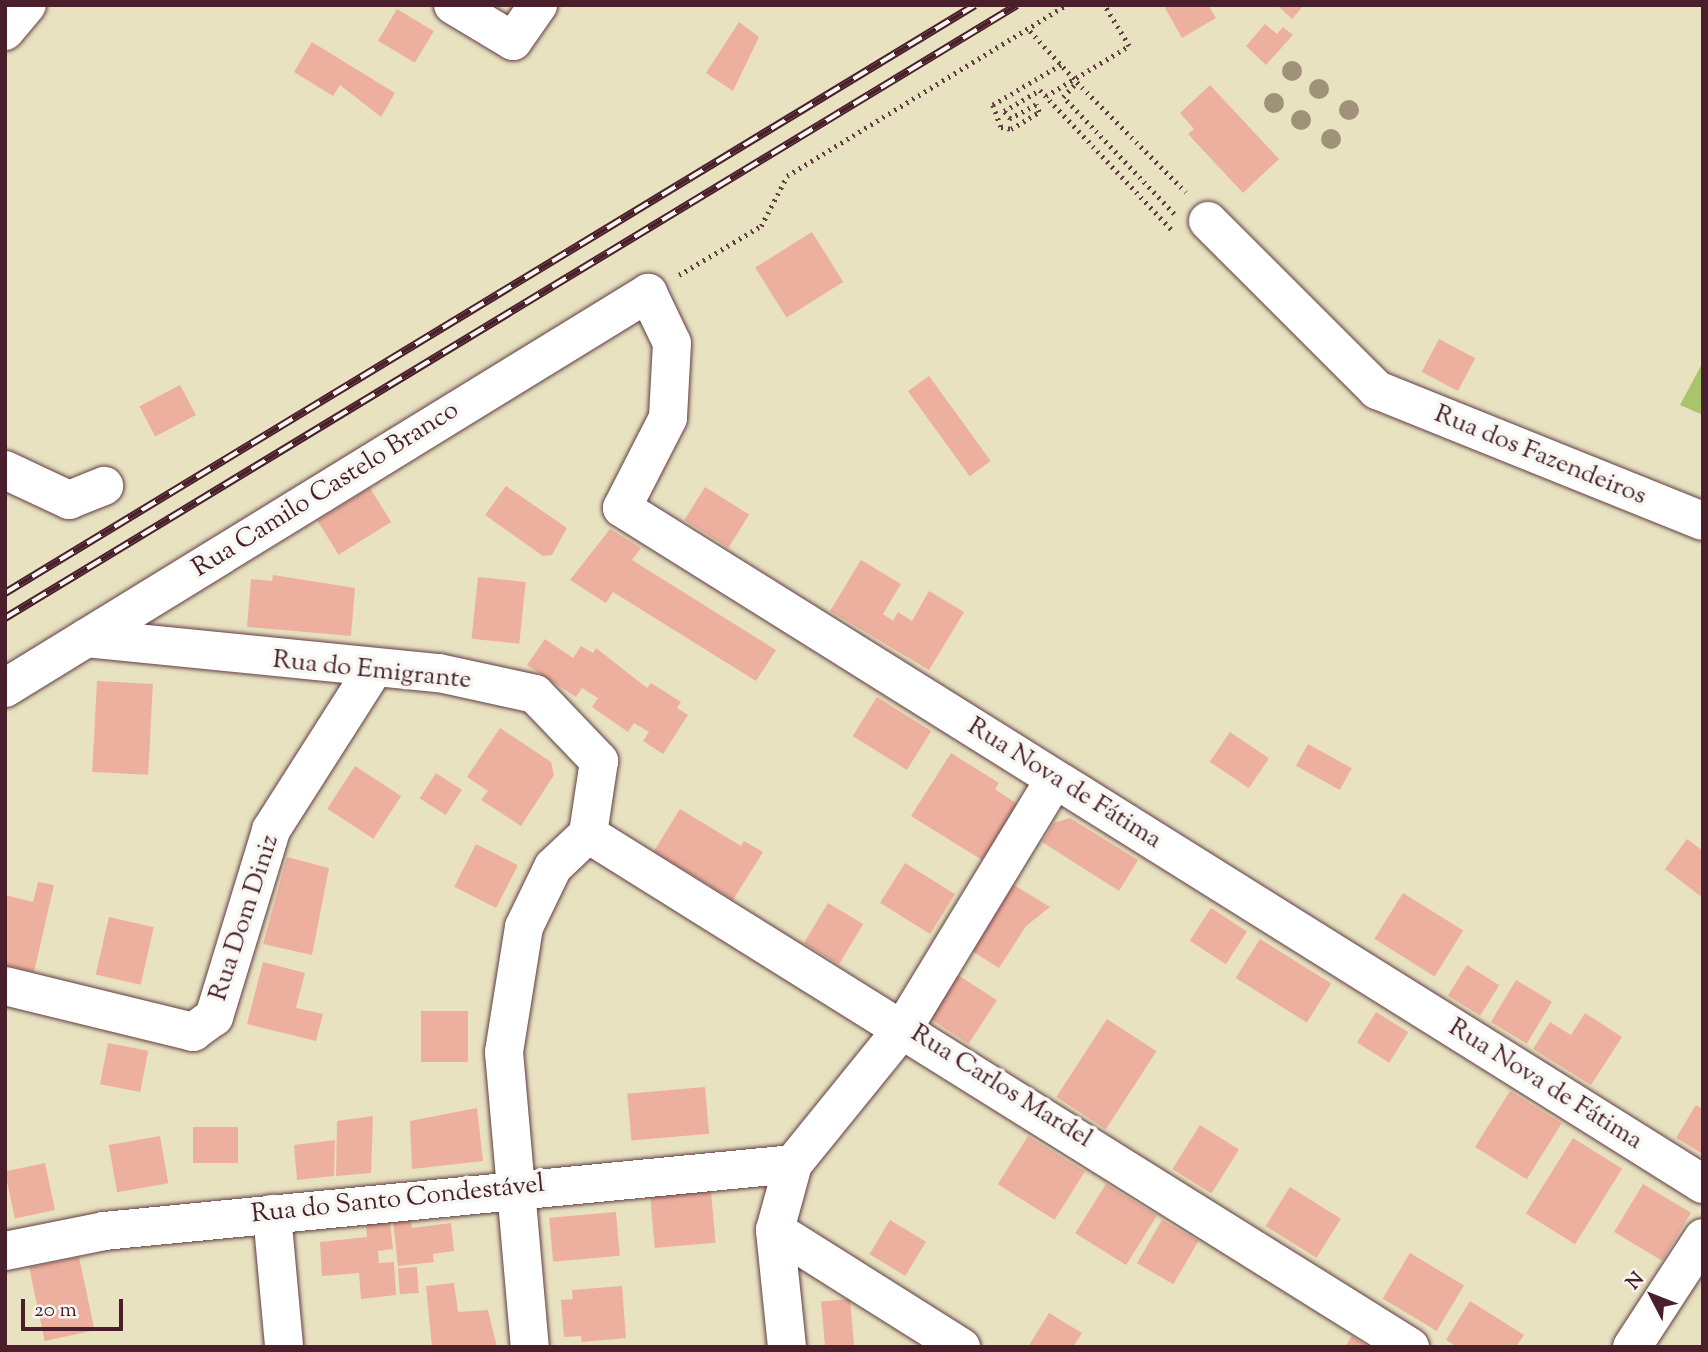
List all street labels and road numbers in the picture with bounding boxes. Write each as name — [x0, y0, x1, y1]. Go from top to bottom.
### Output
street label: Rua Camilo Castelo Branco — [187, 395, 465, 585]
street label: Rua dos Fazendeiros — [1429, 399, 1651, 513]
street label: Rua do Emigrante — [271, 645, 473, 697]
street label: Rua Nova de Fátima — [961, 712, 1167, 856]
street label: Rua Dom Diniz — [203, 831, 287, 1005]
street label: Rua Nova de Fátima — [1442, 1013, 1648, 1157]
street label: Rua Carlos Mardel — [904, 1019, 1098, 1155]
street label: Rua do Santo Condestável — [250, 1169, 546, 1231]

